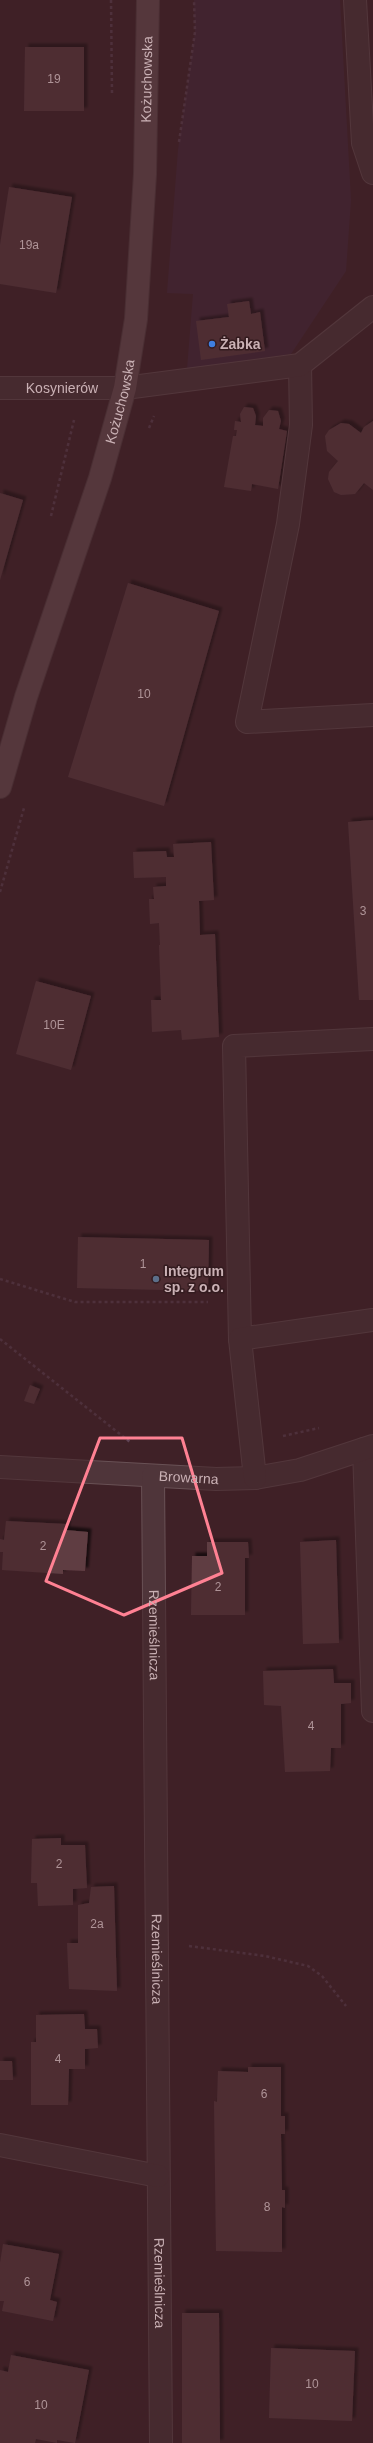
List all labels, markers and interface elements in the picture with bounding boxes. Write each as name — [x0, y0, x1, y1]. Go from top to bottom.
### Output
street label: Kożuchowska — [138, 36, 155, 123]
house number: 19 — [47, 72, 61, 86]
house number: 19a — [19, 238, 39, 252]
place label: Żabka — [220, 336, 261, 352]
marker: Żabka — [207, 339, 217, 349]
street label: Kożuchowska — [102, 358, 137, 446]
street label: Kosynierów — [26, 380, 99, 396]
house number: 10 — [137, 687, 151, 701]
house number: 3 — [360, 904, 367, 918]
house number: 10E — [43, 1018, 65, 1032]
house number: 1 — [140, 1257, 147, 1271]
place label: Integrum sp. z o.o. — [164, 1263, 224, 1295]
marker: Integrum sp. z o.o. — [151, 1274, 161, 1284]
street label: Browarna — [158, 1468, 219, 1487]
house number: 2 — [40, 1539, 47, 1553]
house number: 2 — [215, 1580, 222, 1594]
street label: Rzemieślnicza — [146, 1590, 163, 1680]
house number: 4 — [308, 1719, 315, 1733]
house number: 2 — [56, 1857, 63, 1871]
street label: Rzemieślnicza — [149, 1914, 165, 2004]
house number: 2a — [90, 1917, 104, 1931]
house number: 4 — [55, 2052, 62, 2066]
house number: 6 — [261, 2087, 268, 2101]
house number: 8 — [264, 2200, 271, 2214]
street label: Rzemieślnicza — [151, 2238, 168, 2328]
house number: 6 — [24, 2275, 31, 2289]
house number: 10 — [305, 2377, 319, 2391]
house number: 10 — [34, 2398, 48, 2412]

